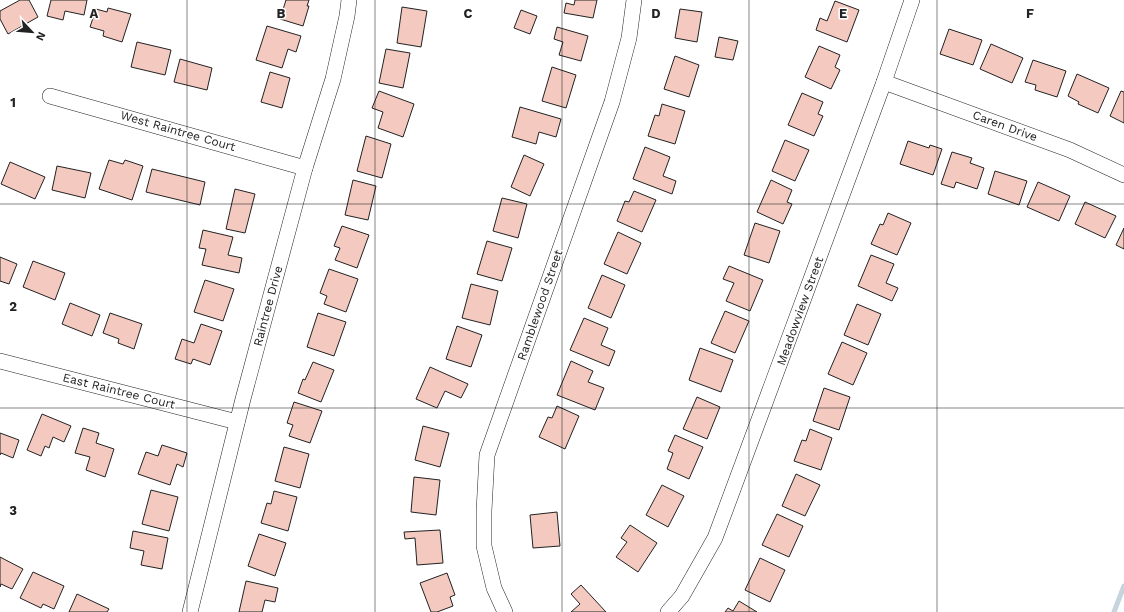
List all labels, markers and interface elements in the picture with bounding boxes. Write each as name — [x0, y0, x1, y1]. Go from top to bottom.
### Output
text: A — [90, 6, 99, 21]
text: B — [277, 6, 286, 21]
text: C — [464, 6, 473, 21]
text: D — [651, 6, 661, 21]
text: E — [839, 6, 847, 21]
text: F — [1026, 6, 1034, 21]
north arrow — [12, 12, 52, 52]
text: N — [33, 30, 48, 43]
text: 1 — [10, 95, 16, 110]
street label: West Raintree Court — [119, 108, 237, 154]
street label: Caren Drive — [971, 108, 1039, 144]
street label: Ramblewood Street — [514, 248, 566, 362]
street label: Meadowview Street — [774, 255, 826, 367]
street label: Raintree Drive — [251, 264, 285, 348]
text: 2 — [9, 299, 17, 314]
street label: East Raintree Court — [61, 370, 177, 412]
text: 3 — [9, 503, 17, 518]

